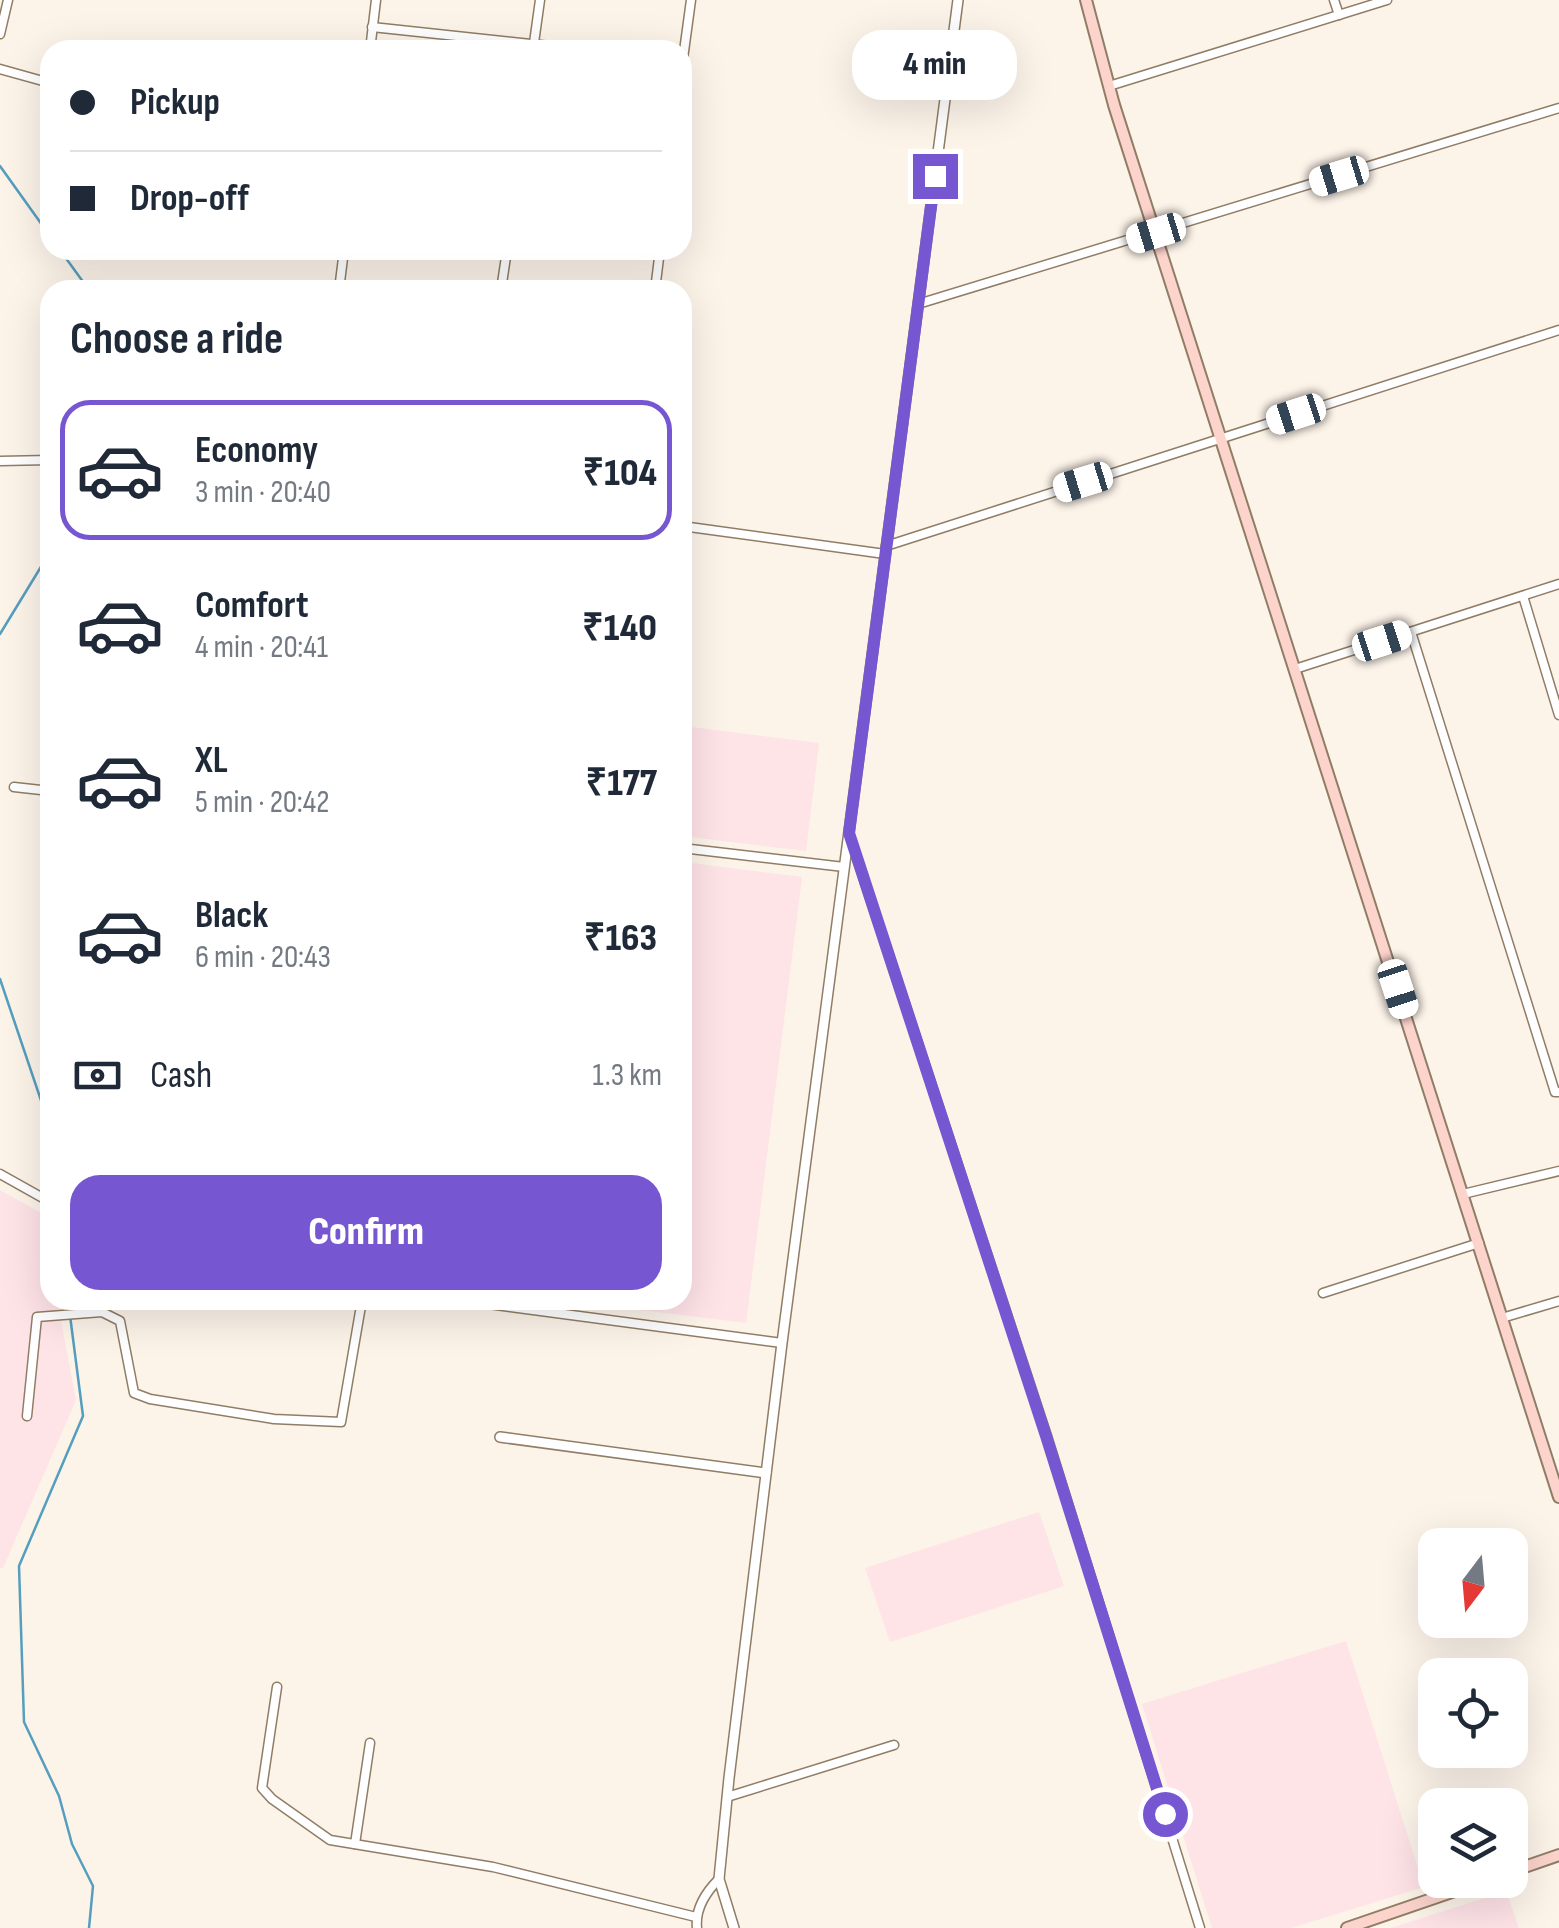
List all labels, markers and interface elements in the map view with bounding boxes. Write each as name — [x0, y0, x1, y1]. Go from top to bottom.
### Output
callout: 4 min — [852, 31, 1018, 101]
text: 4 min — [903, 45, 966, 84]
text: Pickup — [130, 80, 220, 125]
car — [1306, 153, 1372, 199]
route end — [913, 154, 958, 199]
text: Drop-off — [130, 176, 249, 221]
car — [1123, 210, 1189, 256]
text: Choose a ride — [70, 312, 283, 367]
car — [1263, 390, 1329, 438]
icon: car — [75, 425, 165, 515]
text: Economy — [195, 428, 318, 473]
text: ₹104 — [583, 451, 657, 496]
car — [1050, 459, 1116, 505]
text: 3 min · 20:40 — [195, 473, 331, 512]
icon: car — [75, 580, 165, 670]
text: Comfort — [195, 583, 309, 628]
text: ₹140 — [582, 606, 657, 651]
car — [1349, 617, 1415, 665]
text: 4 min · 20:41 — [195, 628, 328, 667]
icon: car — [75, 735, 165, 825]
text: XL — [195, 738, 228, 783]
text: ₹177 — [585, 761, 657, 806]
text: 5 min · 20:42 — [195, 783, 330, 822]
icon: car — [75, 890, 165, 980]
text: Black — [195, 893, 268, 938]
text: ₹163 — [584, 916, 657, 961]
text: 6 min · 20:43 — [195, 938, 331, 977]
car — [1374, 956, 1422, 1022]
icon: cash — [70, 1048, 125, 1103]
text: Cash — [150, 1053, 212, 1098]
text: 1.3 km — [593, 1056, 662, 1095]
button: Confirm — [70, 1175, 662, 1290]
north arrow — [1418, 1528, 1528, 1638]
map controls — [1418, 1528, 1528, 1898]
button: locate — [1418, 1658, 1528, 1768]
button: layers — [1418, 1788, 1528, 1898]
route start — [1143, 1792, 1188, 1837]

